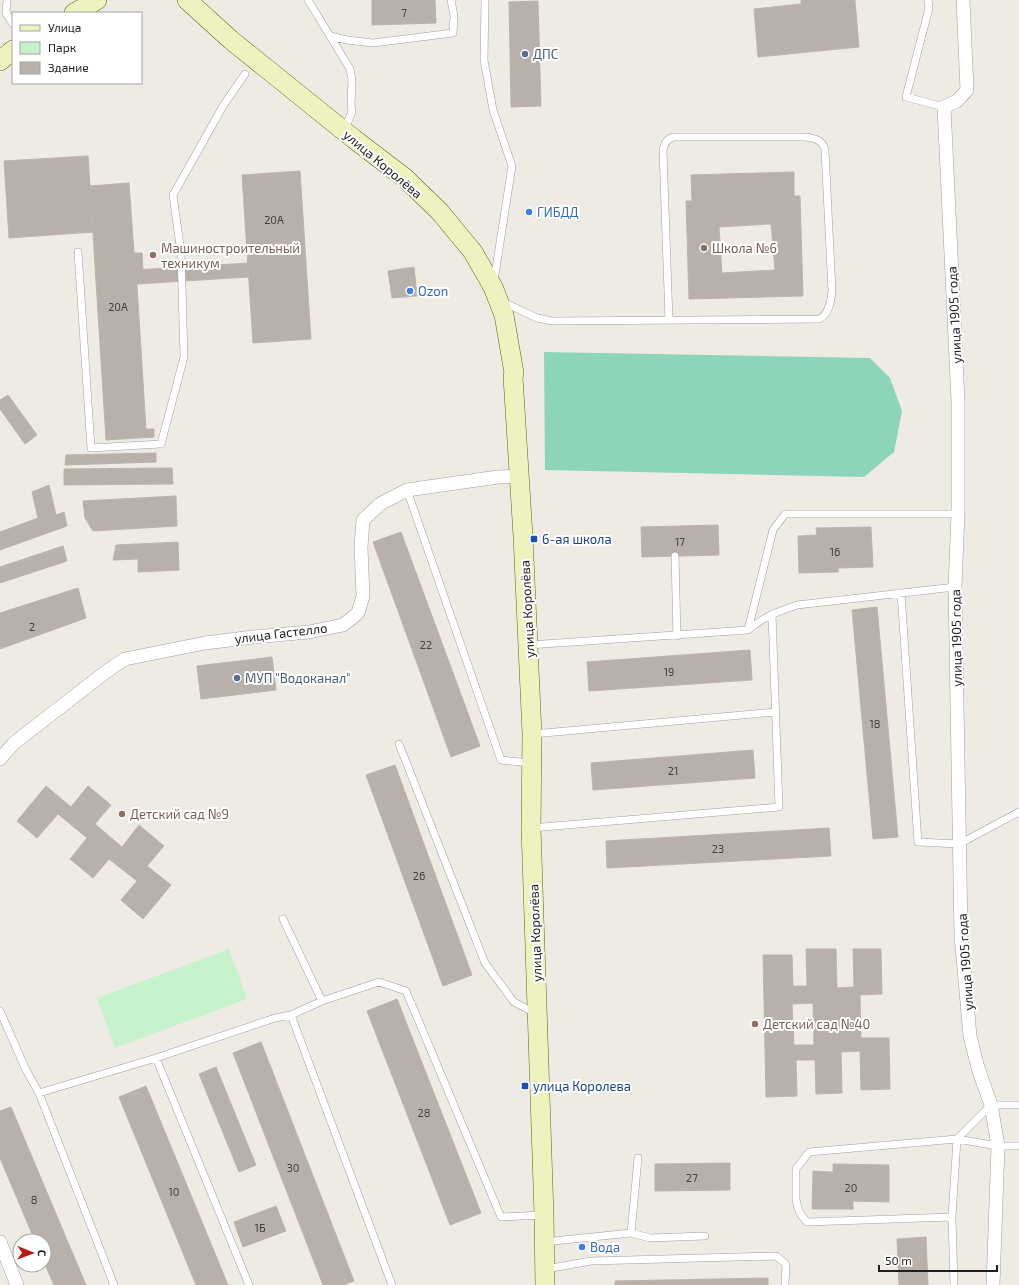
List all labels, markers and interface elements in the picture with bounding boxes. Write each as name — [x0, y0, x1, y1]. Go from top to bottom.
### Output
house number: 7 — [401, 6, 407, 19]
legend — [12, 12, 142, 84]
text: Улица — [48, 20, 81, 34]
text: Парк — [48, 40, 77, 54]
place label: ДПС — [533, 46, 558, 62]
marker: ДПС — [520, 49, 530, 59]
text: Здание — [48, 60, 89, 74]
street label: улица Королёва — [340, 126, 426, 202]
place label: ГИБДД — [537, 204, 579, 220]
marker: ГИБДД — [524, 207, 534, 217]
house number: 20А — [264, 213, 284, 226]
place label: Машиностроительный техникум — [161, 240, 300, 271]
place label: Школа №6 — [712, 240, 777, 256]
marker: Школа №6 — [699, 243, 709, 253]
marker: Машиностроительный техникум — [148, 250, 158, 260]
street label: улица 1905 года — [943, 266, 965, 364]
place label: Ozon — [418, 283, 448, 299]
marker: Ozon — [405, 286, 415, 296]
house number: 20А — [108, 300, 128, 313]
place label: 6-ая школа — [542, 531, 612, 547]
marker: 6-ая школа — [529, 534, 539, 544]
house number: 17 — [675, 535, 685, 548]
house number: 16 — [830, 545, 840, 558]
street label: улица Королёва — [516, 560, 538, 658]
street label: улица 1905 года — [947, 589, 965, 687]
street label: улица Гастелло — [234, 619, 328, 647]
house number: 2 — [29, 620, 35, 633]
house number: 22 — [420, 638, 432, 651]
house number: 19 — [664, 665, 674, 678]
place label: МУП "Водоканал" — [245, 670, 351, 686]
marker: МУП "Водоканал" — [232, 673, 242, 683]
house number: 18 — [869, 717, 881, 730]
house number: 21 — [668, 764, 678, 777]
place label: Детский сад №9 — [130, 806, 229, 822]
marker: Детский сад №9 — [117, 809, 127, 819]
house number: 23 — [712, 842, 724, 855]
house number: 26 — [413, 869, 425, 882]
street label: улица Королёва — [525, 884, 545, 982]
street label: улица 1905 года — [954, 913, 976, 1011]
place label: Детский сад №40 — [763, 1016, 870, 1032]
marker: Детский сад №40 — [750, 1019, 760, 1029]
place label: улица Королева — [533, 1078, 631, 1094]
marker: улица Королева — [520, 1081, 530, 1091]
house number: 28 — [418, 1106, 430, 1119]
house number: 30 — [287, 1161, 299, 1174]
house number: 27 — [686, 1171, 698, 1184]
house number: 20 — [845, 1181, 857, 1194]
house number: 10 — [168, 1185, 180, 1198]
house number: 8 — [31, 1193, 37, 1206]
house number: 1Б — [255, 1221, 266, 1234]
north arrow — [12, 1233, 52, 1273]
place label: Вода — [590, 1239, 620, 1255]
marker: Вода — [577, 1242, 587, 1252]
scale bar — [879, 1247, 997, 1273]
text: С — [36, 1250, 49, 1257]
text: 50 m — [885, 1253, 912, 1267]

